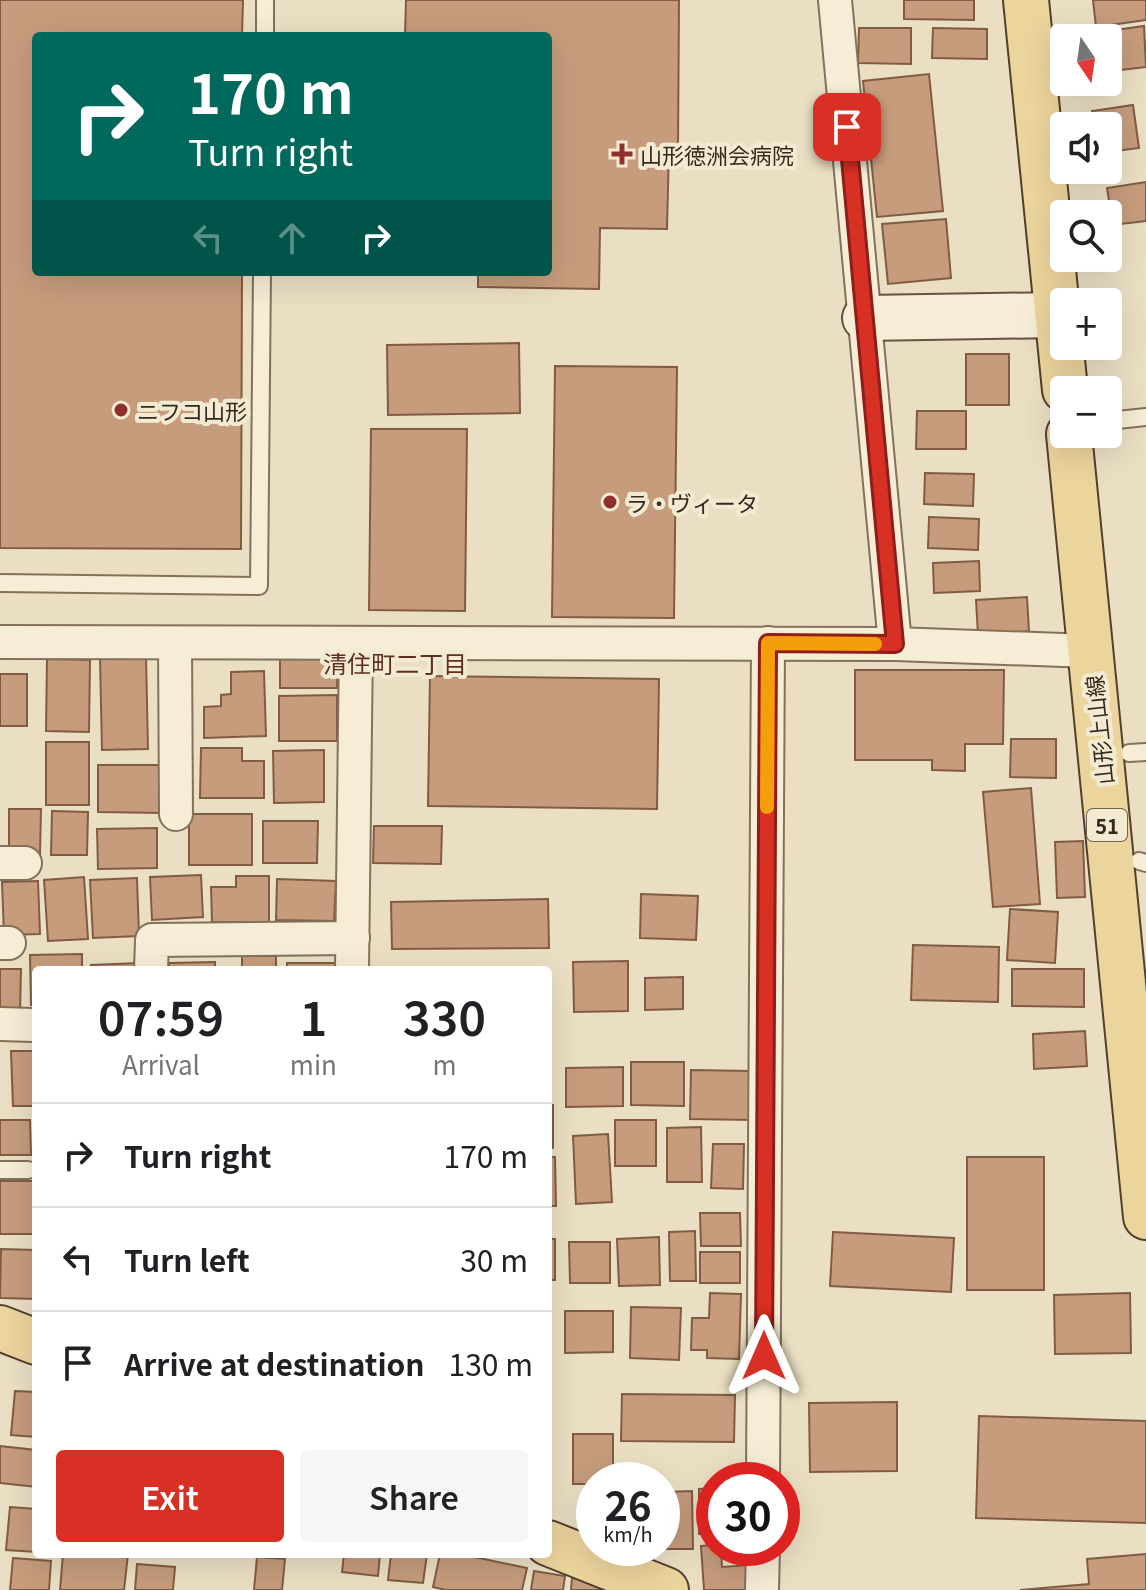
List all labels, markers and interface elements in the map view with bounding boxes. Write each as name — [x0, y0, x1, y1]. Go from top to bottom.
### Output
north arrow — [1050, 24, 1122, 96]
map controls — [1050, 24, 1122, 448]
text: 170 m — [188, 49, 354, 130]
icon: right — [56, 64, 160, 168]
pin — [813, 93, 881, 161]
icon: arrive — [825, 105, 869, 149]
button: sound — [1050, 112, 1122, 184]
text: Turn right — [188, 124, 353, 176]
place label: 山形徳洲会病院 — [640, 138, 794, 170]
marker: 山形徳洲会病院 — [611, 143, 633, 165]
button: search — [1050, 200, 1122, 272]
icon: left — [186, 216, 230, 260]
icon: ahead — [270, 216, 314, 260]
icon: right — [354, 216, 398, 260]
button: + — [1050, 288, 1122, 360]
button: − — [1050, 376, 1122, 448]
place label: ニフコ山形 — [137, 394, 247, 426]
marker: ニフコ山形 — [112, 401, 130, 419]
place label: ラ・ヴィータ — [626, 486, 758, 518]
marker: ラ・ヴィータ — [601, 493, 619, 511]
district label: 清住町二丁目 — [323, 645, 467, 680]
street label: 山形上山線 — [1076, 674, 1120, 786]
road number: 51 — [1087, 809, 1127, 841]
text: 07:59 — [98, 980, 224, 1050]
text: 1 — [299, 980, 327, 1050]
text: 330 — [403, 980, 486, 1050]
text: Arrival — [122, 1045, 200, 1082]
text: min — [290, 1045, 337, 1082]
text: m — [432, 1045, 456, 1082]
icon: right — [56, 1133, 100, 1177]
text: Turn right — [124, 1133, 271, 1177]
text: 170 m — [444, 1133, 528, 1177]
icon: left — [56, 1237, 100, 1281]
text: Turn left — [124, 1237, 250, 1281]
text: 30 m — [460, 1237, 528, 1281]
position arrow — [722, 1314, 806, 1398]
icon: arrive — [56, 1341, 100, 1385]
text: Arrive at destination — [124, 1341, 425, 1385]
text: 130 m — [449, 1341, 533, 1385]
button: Exit — [56, 1450, 284, 1542]
button: Share — [300, 1450, 528, 1542]
speed limit sign: 30 — [696, 1462, 800, 1566]
text: 26 — [604, 1475, 652, 1533]
text: km/h — [603, 1519, 653, 1548]

